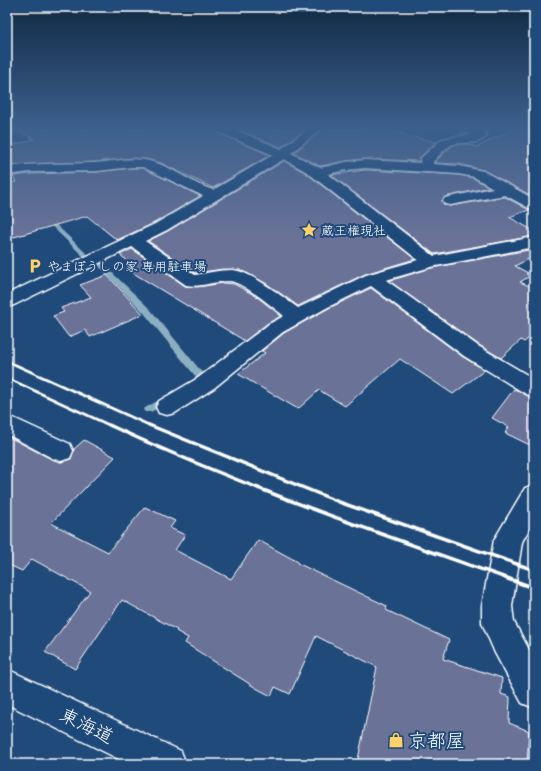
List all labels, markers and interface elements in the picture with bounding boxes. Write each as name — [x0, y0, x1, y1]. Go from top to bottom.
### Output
place icon: 蔵王権現社 — [300, 221, 318, 239]
place label: 蔵王権現社 — [321, 223, 386, 239]
parking icon: やまぼうしの家 専用駐車場 — [26, 257, 44, 275]
place label: やまぼうしの家 専用駐車場 — [47, 259, 206, 275]
street label: 東海道 — [56, 703, 117, 749]
place label: 京都屋 — [408, 729, 465, 753]
shop icon: 京都屋 — [387, 731, 405, 749]

